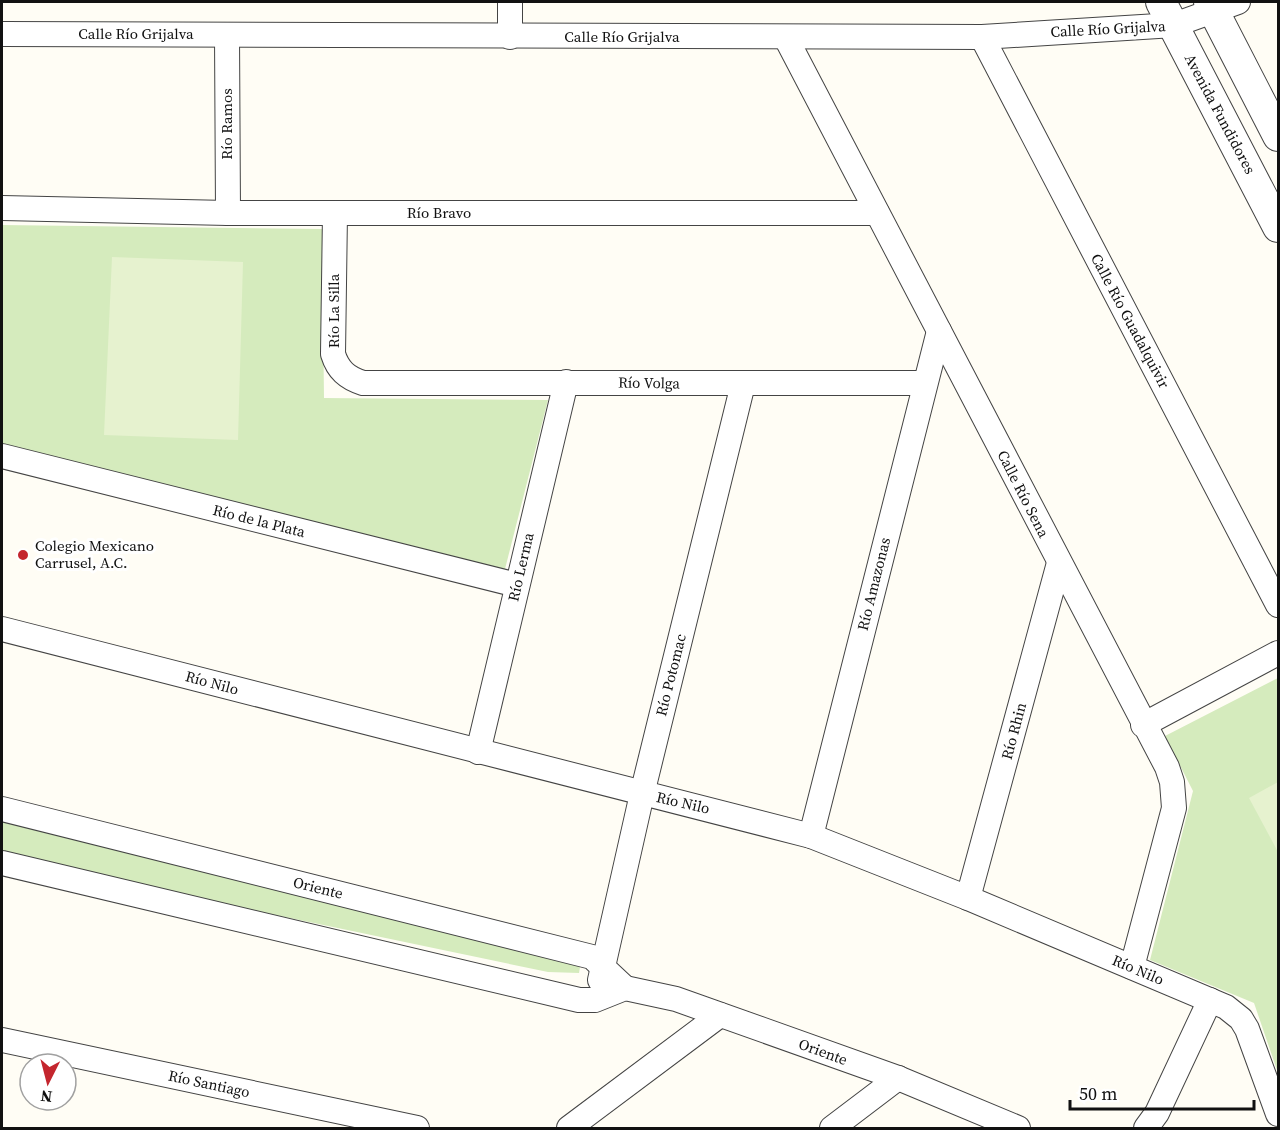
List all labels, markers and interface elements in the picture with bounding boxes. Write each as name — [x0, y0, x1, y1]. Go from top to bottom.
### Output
street label: Calle Río Grijalva — [1050, 15, 1166, 42]
street label: Calle Río Grijalva — [78, 23, 194, 44]
street label: Calle Río Grijalva — [564, 26, 680, 47]
street label: Avenida Fundidores — [1180, 50, 1261, 178]
street label: Río Ramos — [216, 88, 237, 160]
street label: Río Bravo — [407, 202, 471, 223]
street label: Calle Río Guadalquivir — [1086, 250, 1175, 392]
street label: Río La Silla — [323, 273, 344, 348]
street label: Río Volga — [618, 371, 681, 394]
street label: Calle Río Sena — [992, 447, 1055, 541]
street label: Río de la Plata — [211, 499, 308, 542]
street label: Río Lerma — [502, 530, 539, 603]
place label: Colegio Mexicano Carrusel, A.C. — [35, 535, 154, 573]
street label: Río Amazonas — [852, 535, 895, 633]
marker: Colegio Mexicano Carrusel, A.C. — [16, 548, 30, 562]
street label: Río Potomac — [650, 632, 691, 718]
street label: Río Nilo — [183, 665, 241, 700]
street label: Río Rhin — [996, 700, 1031, 762]
street label: Río Nilo — [654, 786, 712, 819]
street label: Oriente — [291, 871, 346, 904]
street label: Río Nilo — [1109, 949, 1167, 990]
street label: Oriente — [796, 1033, 851, 1070]
north arrow — [18, 1052, 78, 1112]
street label: Río Santiago — [166, 1065, 252, 1102]
scale bar — [1070, 1073, 1254, 1111]
text: 50 m — [1079, 1081, 1117, 1106]
text: N — [39, 1085, 53, 1108]

